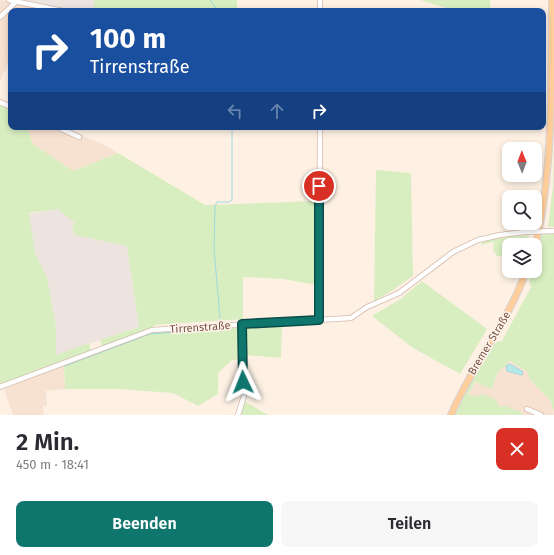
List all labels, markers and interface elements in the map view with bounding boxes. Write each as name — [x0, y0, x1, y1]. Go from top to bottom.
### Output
text: 100 m — [90, 22, 166, 55]
icon: right — [24, 24, 76, 76]
text: Tirrenstraße — [90, 56, 190, 78]
icon: left — [224, 100, 246, 122]
icon: ahead — [266, 100, 288, 122]
icon: right — [308, 100, 330, 122]
north arrow — [502, 142, 542, 182]
map controls — [502, 142, 542, 278]
pin — [302, 169, 336, 203]
icon: arrive — [308, 175, 330, 197]
button: search — [502, 190, 542, 230]
button: layers — [502, 238, 542, 278]
street label: Bremer Straße — [465, 309, 513, 377]
street label: Tirrenstraße — [169, 319, 231, 336]
position arrow — [222, 361, 264, 403]
text: 2 Min. — [16, 428, 79, 456]
button: close — [496, 428, 538, 470]
text: 450 m · 18:41 — [16, 457, 89, 472]
button: Beenden — [16, 501, 273, 547]
button: Teilen — [281, 501, 538, 547]

